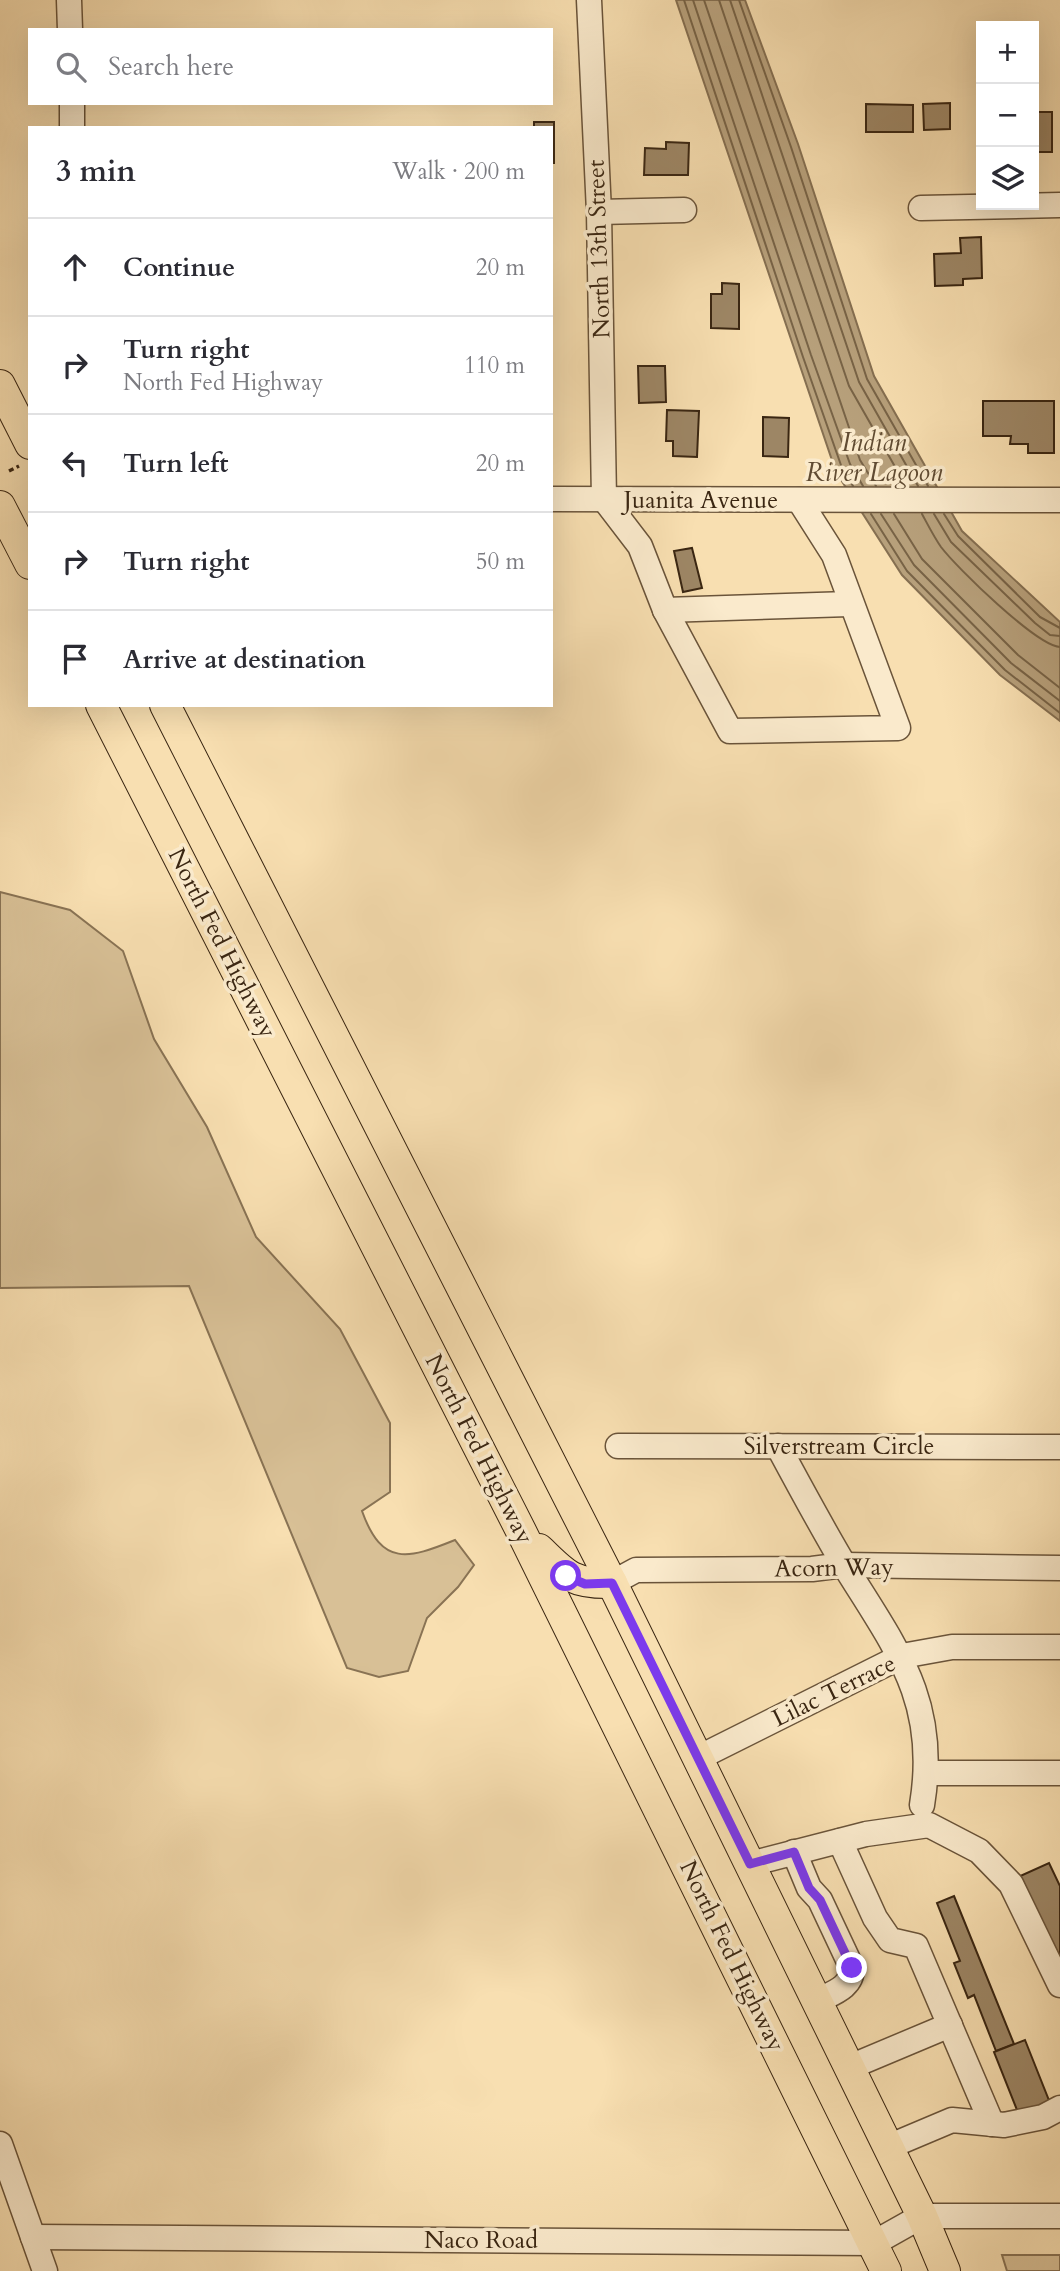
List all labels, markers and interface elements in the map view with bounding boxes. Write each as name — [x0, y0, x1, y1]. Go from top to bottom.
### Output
map controls — [976, 21, 1039, 210]
button: + — [976, 21, 1039, 84]
search box — [28, 28, 553, 105]
icon: search — [52, 48, 90, 86]
text: Search here — [108, 49, 234, 84]
button: − — [976, 84, 1039, 147]
button: layers — [976, 147, 1039, 210]
text: 3 min — [56, 151, 136, 192]
text: Walk · 200 m — [392, 156, 525, 187]
street label: North 13th Street — [579, 159, 619, 339]
icon: ahead — [56, 248, 94, 286]
text: Continue — [123, 250, 235, 285]
text: 20 m — [476, 252, 525, 283]
text: Turn right — [123, 332, 250, 367]
icon: right — [56, 346, 94, 384]
text: 110 m — [464, 350, 525, 381]
text: North Fed Highway — [123, 367, 323, 398]
water label: Indian River Lagoon — [805, 425, 943, 490]
icon: left — [56, 444, 94, 482]
text: Turn left — [123, 446, 228, 481]
text: 20 m — [476, 448, 525, 479]
street label: Juanita Avenue — [621, 484, 778, 517]
icon: right — [56, 542, 94, 580]
text: Turn right — [123, 544, 250, 579]
text: 50 m — [476, 546, 525, 577]
icon: arrive — [56, 640, 94, 678]
text: Arrive at destination — [123, 642, 366, 677]
street label: North Fed Highway — [160, 842, 284, 1044]
street label: North Fed Highway — [417, 1348, 541, 1550]
street label: Silverstream Circle — [744, 1430, 934, 1463]
street label: Acorn Way — [774, 1550, 894, 1586]
route start — [550, 1560, 581, 1591]
street label: Lilac Terrace — [767, 1647, 901, 1735]
street label: North Fed Highway — [671, 1855, 793, 2057]
route end — [836, 1952, 867, 1983]
street label: Naco Road — [424, 2224, 538, 2257]

